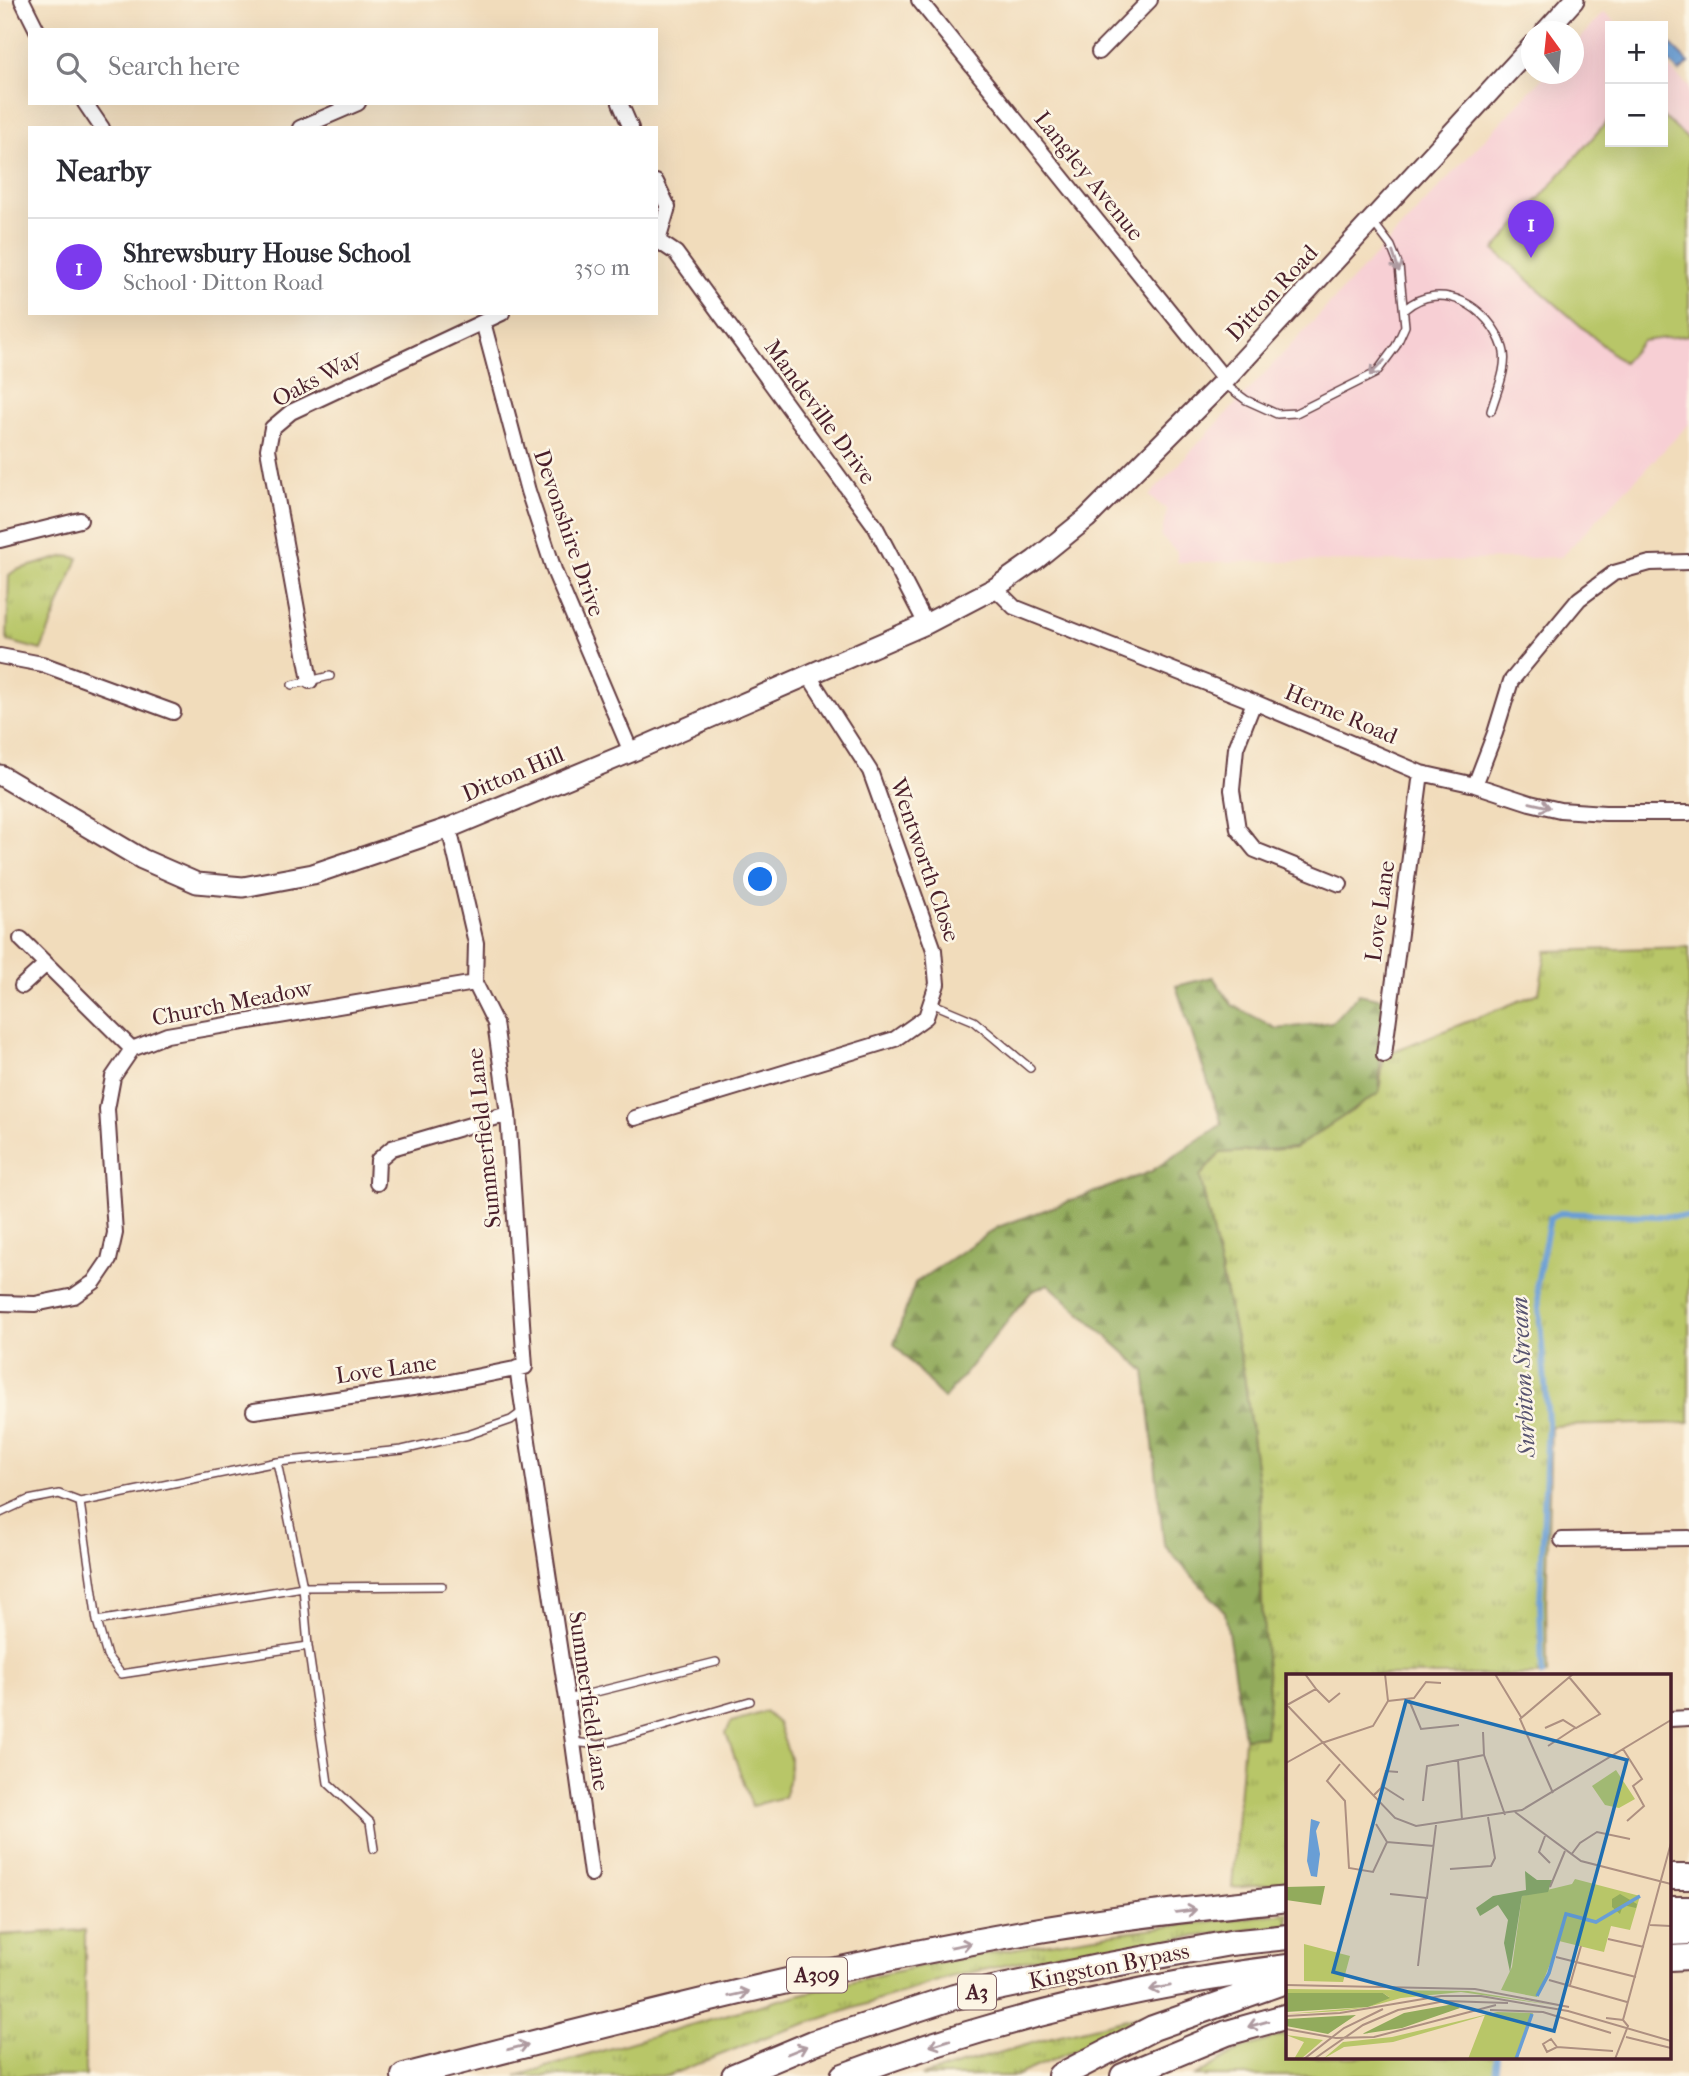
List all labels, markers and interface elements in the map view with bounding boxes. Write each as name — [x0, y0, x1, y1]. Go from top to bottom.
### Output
north arrow — [1521, 21, 1584, 84]
map controls — [1605, 21, 1668, 147]
button: + — [1605, 21, 1668, 84]
search box — [28, 28, 658, 105]
icon: search — [52, 48, 90, 86]
text: Search here — [108, 51, 240, 82]
button: − — [1605, 84, 1668, 147]
street label: Langley Avenue — [1029, 106, 1149, 246]
text: Nearby — [56, 154, 151, 189]
pin: 1 — [1508, 200, 1554, 258]
text: Shrewsbury House School — [123, 238, 411, 269]
street label: Ditton Road — [1221, 239, 1324, 347]
one-way arrow — [1391, 250, 1404, 272]
text: 1 — [75, 254, 83, 281]
text: 350 m — [574, 254, 630, 281]
text: School · Ditton Road — [123, 269, 323, 296]
street label: Mandeville Drive — [759, 334, 881, 490]
street label: Oaks Way — [268, 343, 367, 413]
one-way arrow — [1368, 360, 1385, 377]
street label: Devonshire Drive — [528, 446, 610, 620]
street label: Herne Road — [1281, 678, 1402, 750]
street label: Ditton Hill — [458, 740, 569, 808]
street label: Wentworth Close — [884, 774, 966, 945]
one-way arrow — [1528, 799, 1551, 812]
street label: Love Lane — [1360, 859, 1400, 963]
your location — [743, 862, 777, 896]
street label: Church Meadow — [150, 974, 315, 1032]
street label: Summerfield Lane — [461, 1047, 507, 1229]
water label: Surbiton Stream — [1505, 1296, 1541, 1459]
street label: Love Lane — [334, 1349, 438, 1389]
street label: Summerfield Lane — [563, 1609, 615, 1793]
inset map — [1286, 1674, 1672, 2058]
one-way arrow — [1174, 1904, 1197, 1917]
street label: Kingston Bypass — [1026, 1937, 1192, 1995]
one-way arrow — [949, 1938, 972, 1951]
road number: A309 — [787, 1958, 847, 1993]
road number: A3 — [958, 1974, 996, 2010]
one-way arrow — [1149, 1982, 1172, 1996]
one-way arrow — [727, 1986, 750, 2000]
one-way arrow — [1247, 2019, 1269, 2032]
one-way arrow — [929, 2038, 951, 2051]
one-way arrow — [506, 2040, 529, 2053]
one-way arrow — [785, 2043, 807, 2056]

